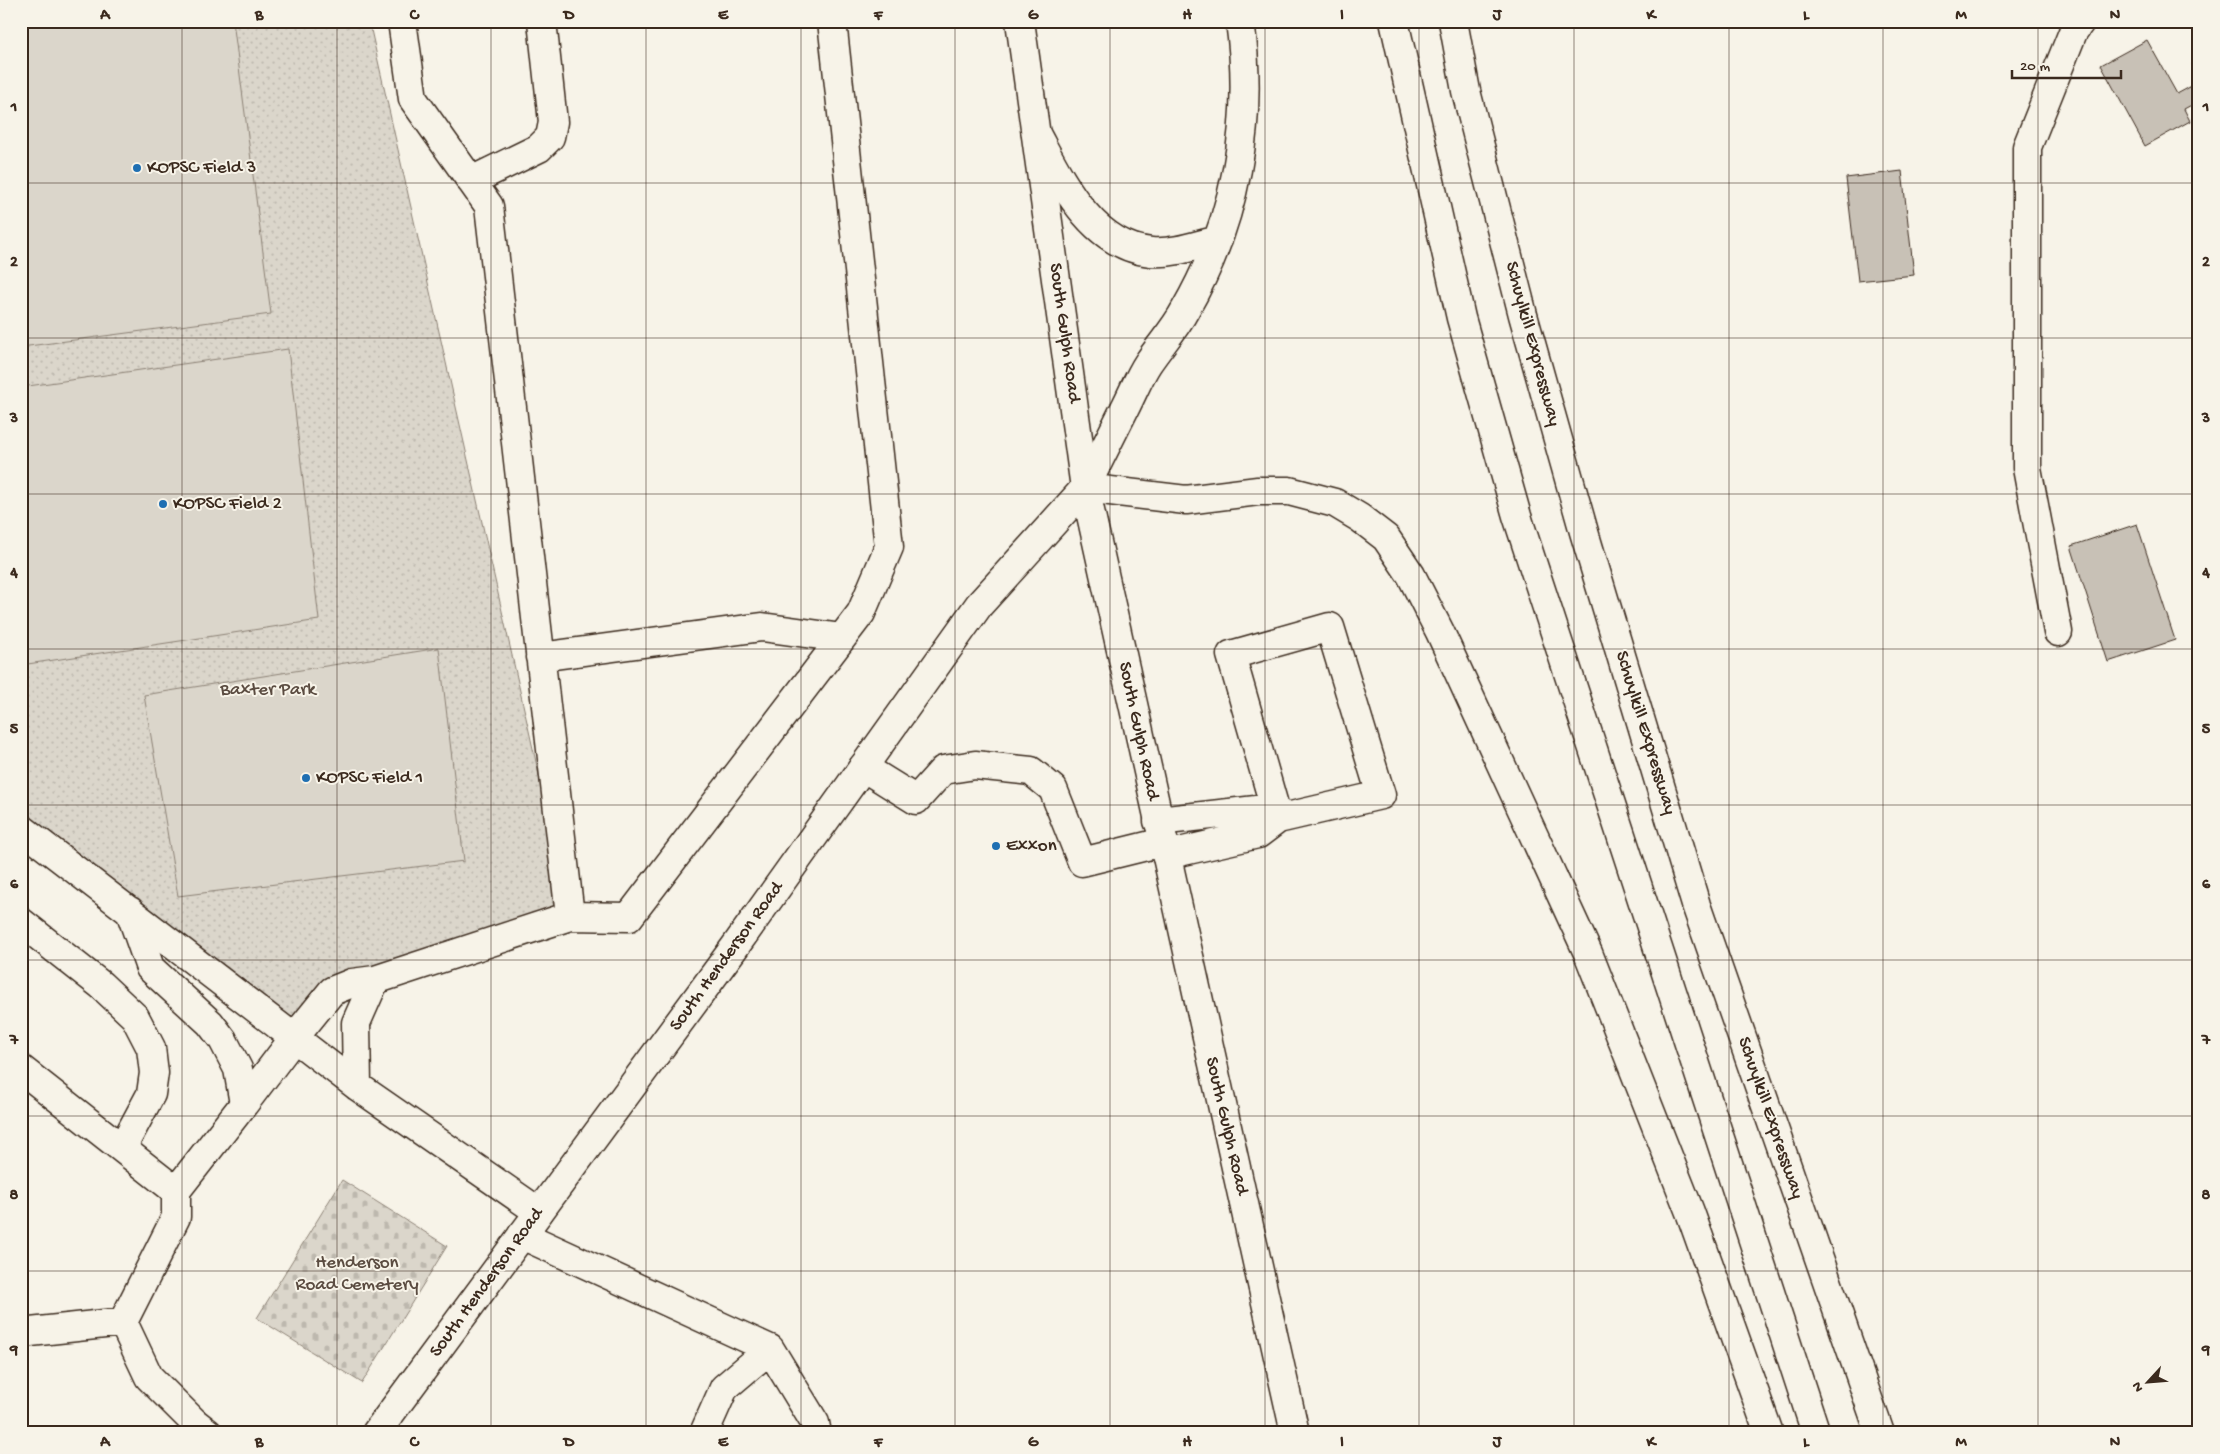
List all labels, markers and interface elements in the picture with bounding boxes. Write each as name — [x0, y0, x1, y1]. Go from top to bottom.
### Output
text: A — [99, 7, 111, 26]
text: B — [254, 7, 264, 26]
text: C — [409, 7, 420, 26]
text: D — [562, 7, 575, 26]
text: E — [718, 7, 729, 26]
text: F — [873, 7, 884, 26]
text: G — [1028, 7, 1039, 26]
text: H — [1182, 7, 1192, 26]
text: I — [1340, 7, 1344, 26]
text: J — [1492, 7, 1503, 26]
text: K — [1646, 7, 1658, 26]
text: L — [1803, 7, 1810, 26]
text: M — [1955, 7, 1967, 26]
text: N — [2110, 7, 2121, 26]
scale bar — [2012, 48, 2121, 80]
text: 20 m — [2020, 58, 2050, 76]
text: 1 — [10, 99, 17, 118]
text: 1 — [2202, 99, 2209, 118]
place label: KOPSC Field 3 — [147, 157, 256, 180]
marker: KOPSC Field 3 — [131, 162, 143, 174]
text: 2 — [10, 254, 18, 273]
text: 2 — [2202, 254, 2210, 273]
street label: Schuylkill Expressway — [1499, 259, 1565, 430]
street label: South Gulph Road — [1043, 262, 1085, 406]
text: 3 — [9, 410, 18, 429]
text: 3 — [2201, 410, 2210, 429]
place label: KOPSC Field 2 — [173, 493, 282, 516]
marker: KOPSC Field 2 — [157, 498, 169, 510]
text: 4 — [9, 565, 18, 584]
text: 4 — [2201, 565, 2210, 584]
street label: Schuylkill Expressway — [1609, 648, 1681, 818]
street label: South Gulph Road — [1112, 660, 1164, 804]
park label: Baxter Park — [219, 679, 317, 702]
text: 5 — [10, 721, 19, 740]
text: 5 — [2202, 721, 2211, 740]
place label: KOPSC Field 1 — [316, 767, 423, 790]
marker: KOPSC Field 1 — [300, 772, 312, 784]
place label: Exxon — [1006, 835, 1057, 858]
marker: Exxon — [990, 840, 1002, 852]
text: 6 — [10, 876, 19, 895]
street label: South Henderson Road — [665, 876, 790, 1036]
text: 6 — [2202, 876, 2211, 895]
text: 7 — [9, 1032, 19, 1051]
text: 7 — [2201, 1032, 2211, 1051]
street label: Schuylkill Expressway — [1731, 1034, 1809, 1203]
street label: South Gulph Road — [1199, 1055, 1253, 1199]
text: 8 — [10, 1187, 19, 1206]
text: 8 — [2202, 1187, 2211, 1206]
street label: South Henderson Road — [425, 1202, 550, 1362]
park label: Henderson Road Cemetery — [295, 1252, 419, 1297]
text: 9 — [9, 1342, 18, 1361]
text: 9 — [2201, 1342, 2210, 1361]
north arrow — [2122, 1356, 2172, 1406]
text: N — [2129, 1379, 2148, 1394]
text: A — [99, 1434, 111, 1453]
text: B — [254, 1434, 264, 1453]
text: C — [409, 1434, 420, 1453]
text: D — [562, 1434, 575, 1453]
text: E — [718, 1434, 729, 1453]
text: F — [873, 1434, 884, 1453]
text: G — [1028, 1434, 1039, 1453]
text: H — [1182, 1434, 1192, 1453]
text: I — [1340, 1434, 1344, 1453]
text: J — [1492, 1434, 1503, 1453]
text: K — [1646, 1434, 1658, 1453]
text: L — [1803, 1434, 1810, 1453]
text: M — [1955, 1434, 1967, 1453]
text: N — [2110, 1434, 2121, 1453]

